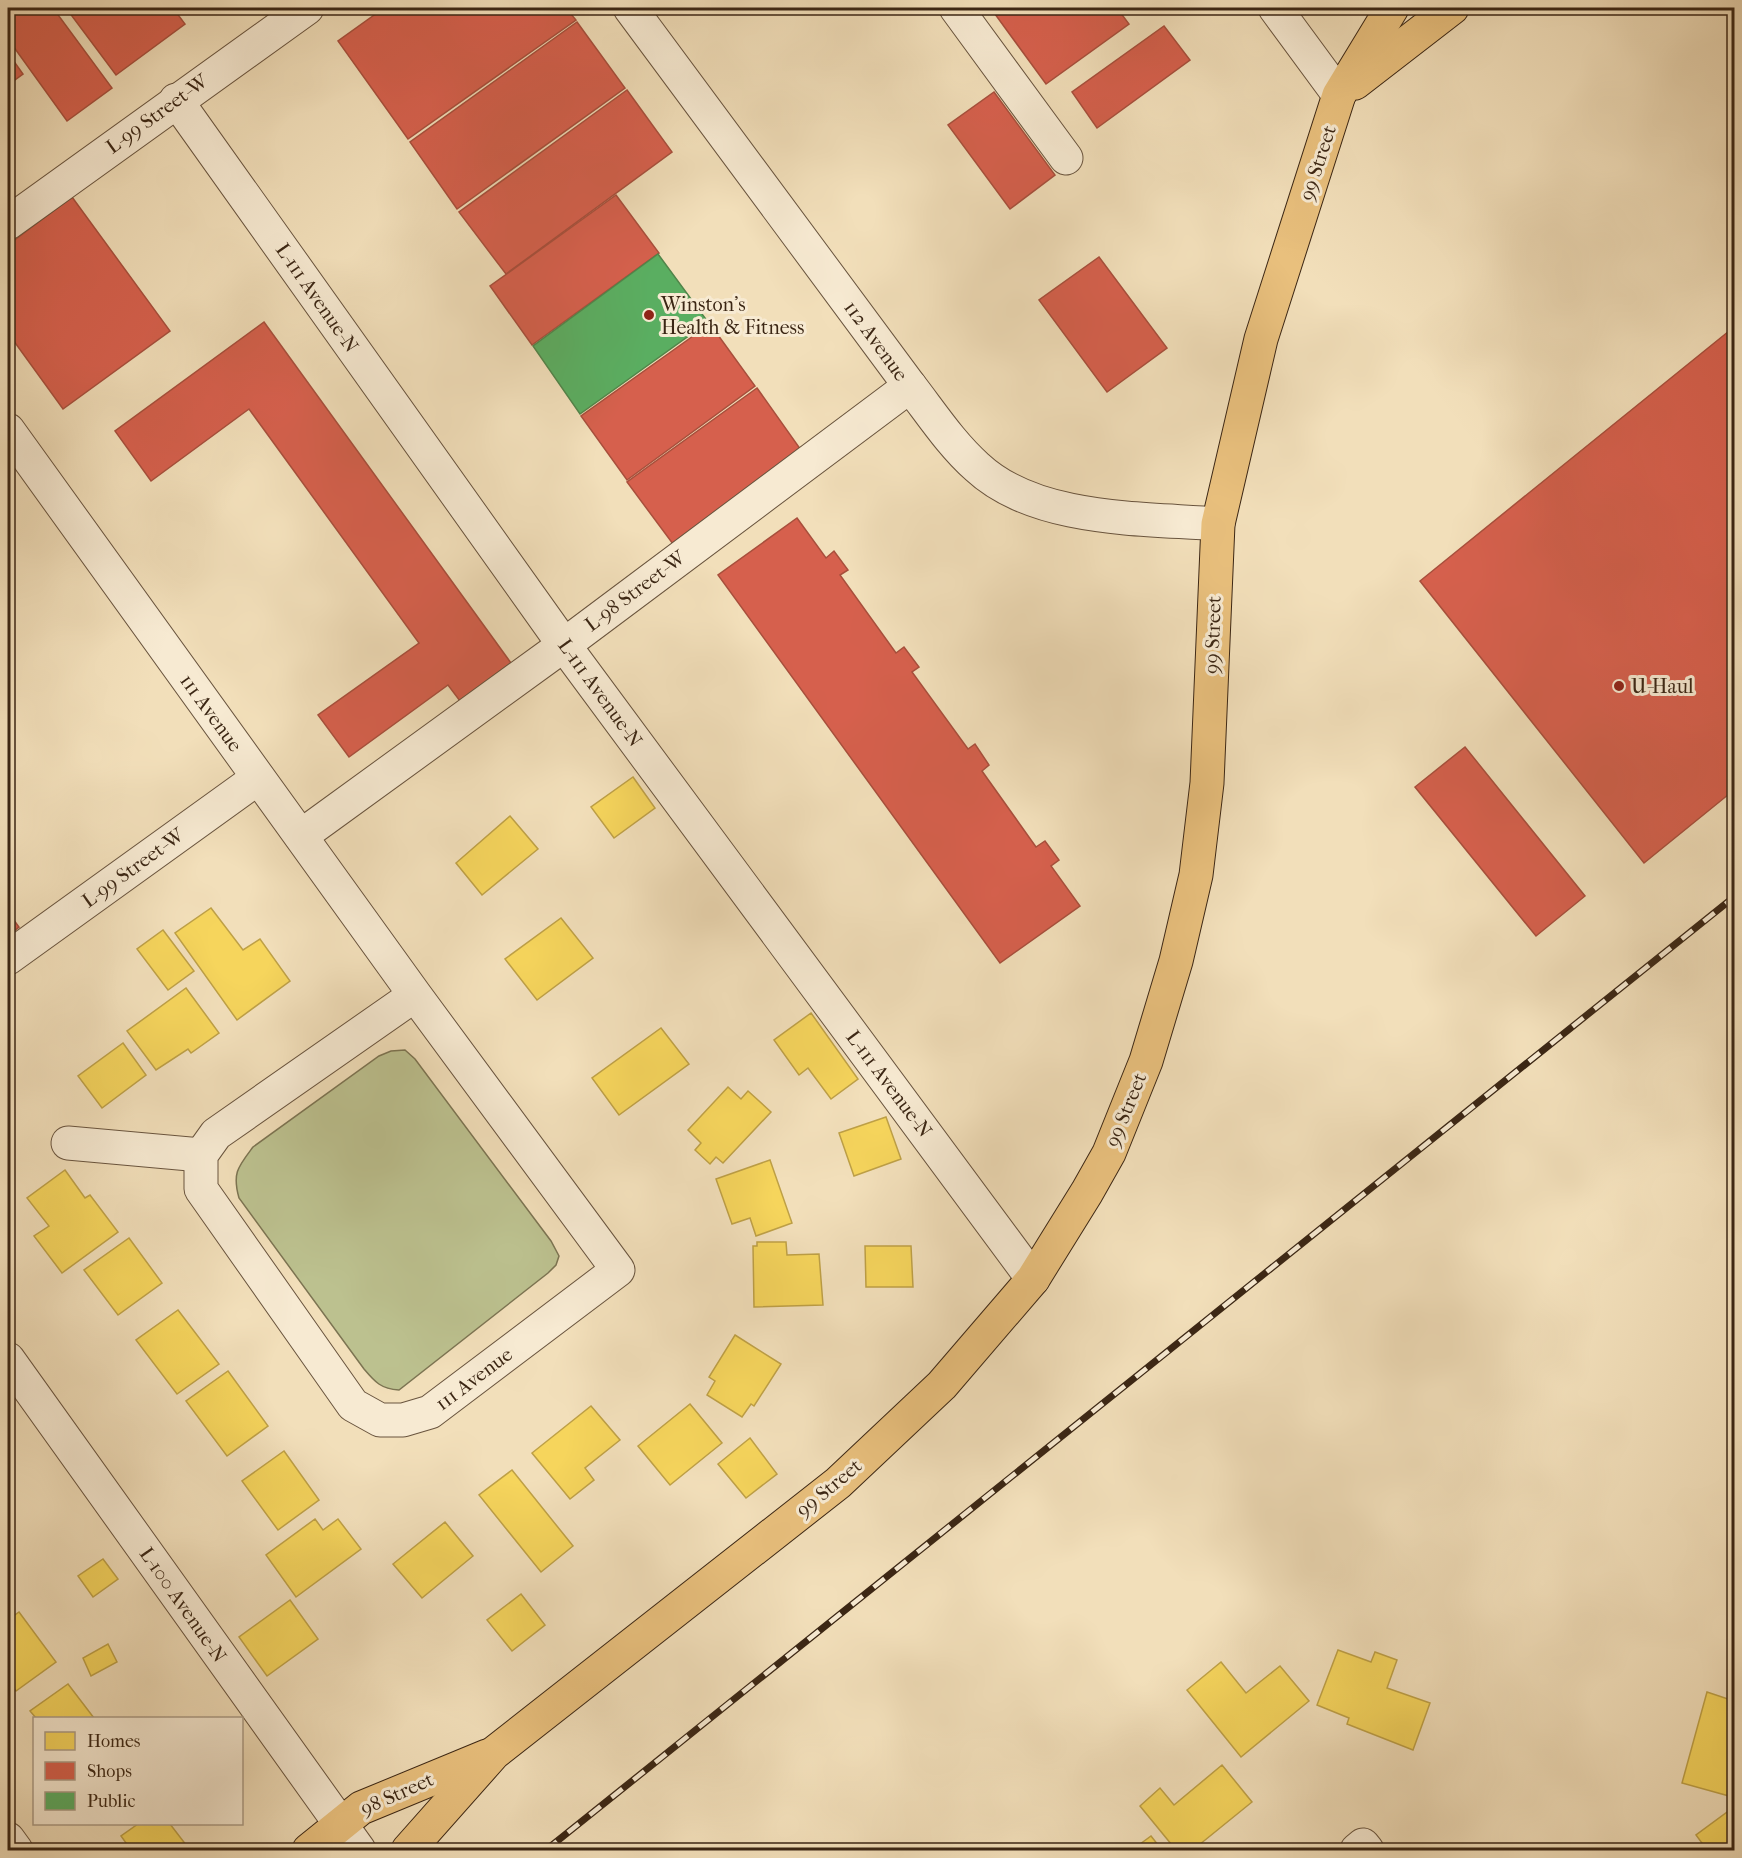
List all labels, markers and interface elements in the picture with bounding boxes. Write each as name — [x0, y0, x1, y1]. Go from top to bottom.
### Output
street label: L-99 Street-W — [102, 69, 213, 159]
street label: 99 Street — [1295, 122, 1341, 204]
street label: L-111 Avenue-N — [271, 239, 363, 357]
place label: Winston's Health & Fitness — [660, 293, 804, 339]
street label: 112 Avenue — [839, 296, 913, 386]
marker: Winston's Health & Fitness — [642, 308, 656, 322]
street label: L-98 Street-W — [580, 545, 691, 636]
street label: 99 Street — [1200, 596, 1226, 674]
street label: L-111 Avenue-N — [553, 635, 647, 751]
street label: 111 Avenue — [175, 670, 247, 756]
place label: U-Haul — [1631, 675, 1694, 698]
marker: U-Haul — [1612, 679, 1626, 693]
street label: L-99 Street-W — [78, 823, 189, 913]
street label: L-111 Avenue-N — [841, 1026, 937, 1142]
street label: 99 Street — [1101, 1070, 1151, 1150]
street label: 111 Avenue — [431, 1343, 517, 1415]
street label: 99 Street — [792, 1454, 866, 1522]
street label: L-100 Avenue-N — [135, 1543, 231, 1667]
legend — [33, 1717, 243, 1825]
text: Homes — [87, 1731, 141, 1752]
text: Shops — [87, 1761, 132, 1782]
street label: 98 Street — [357, 1768, 437, 1820]
text: Public — [87, 1791, 135, 1812]

